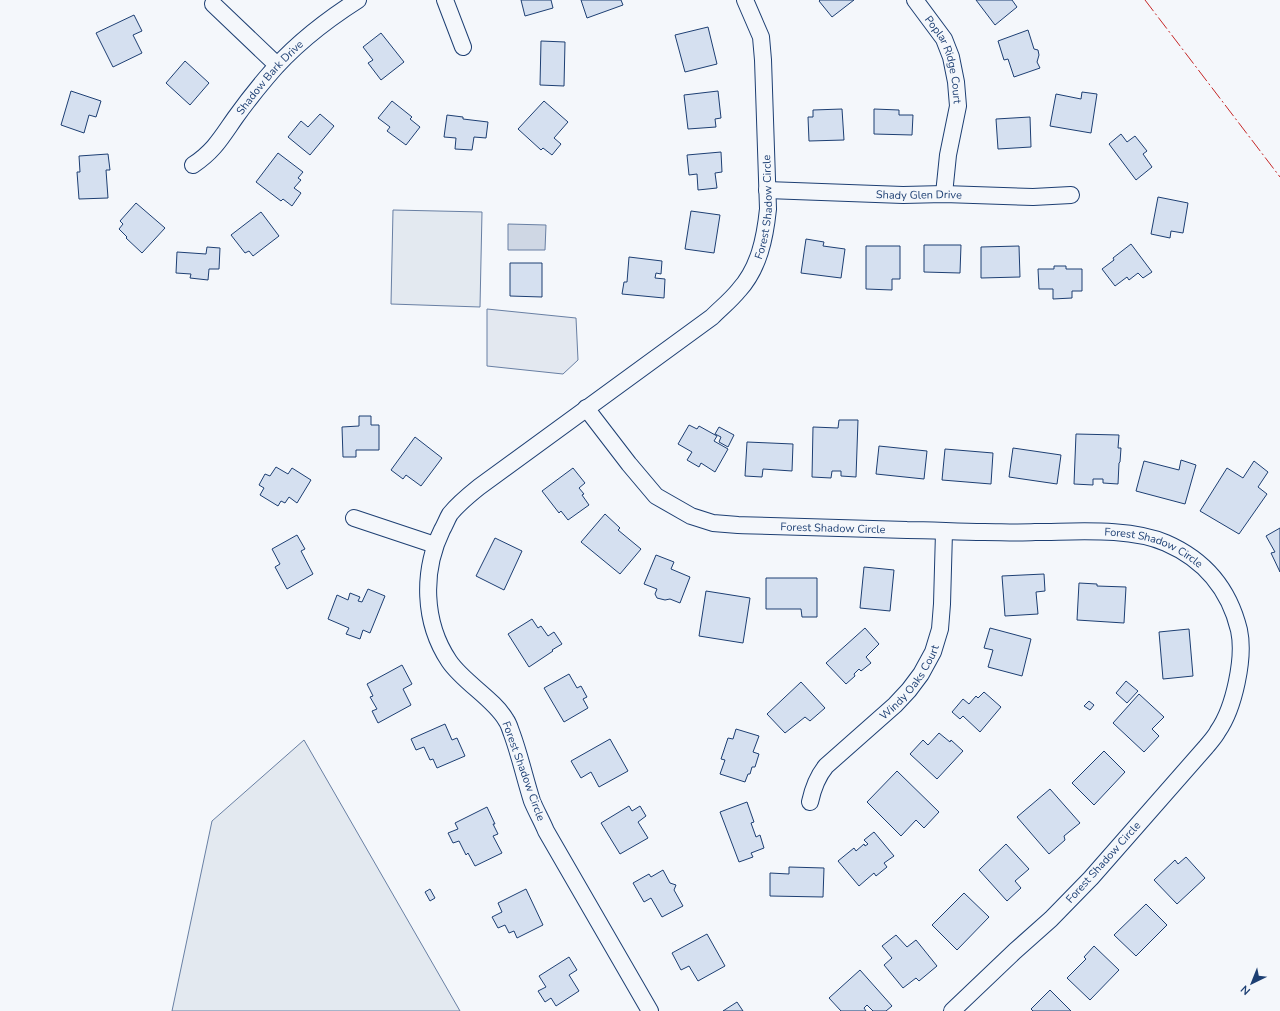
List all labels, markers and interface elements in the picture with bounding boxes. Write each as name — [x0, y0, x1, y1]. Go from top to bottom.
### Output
street label: Poplar Ridge Court — [921, 13, 965, 104]
street label: Shadow Bark Drive — [233, 37, 307, 118]
street label: Forest Shadow Circle — [751, 154, 776, 261]
street label: Shady Glen Drive — [876, 187, 962, 203]
street label: Forest Shadow Circle — [780, 519, 886, 537]
street label: Forest Shadow Circle — [1104, 525, 1206, 571]
street label: Windy Oaks Court — [877, 643, 943, 723]
street label: Forest Shadow Circle — [499, 719, 549, 823]
street label: Forest Shadow Circle — [1063, 818, 1144, 906]
north arrow — [1232, 963, 1272, 1003]
text: N — [1237, 982, 1254, 998]

